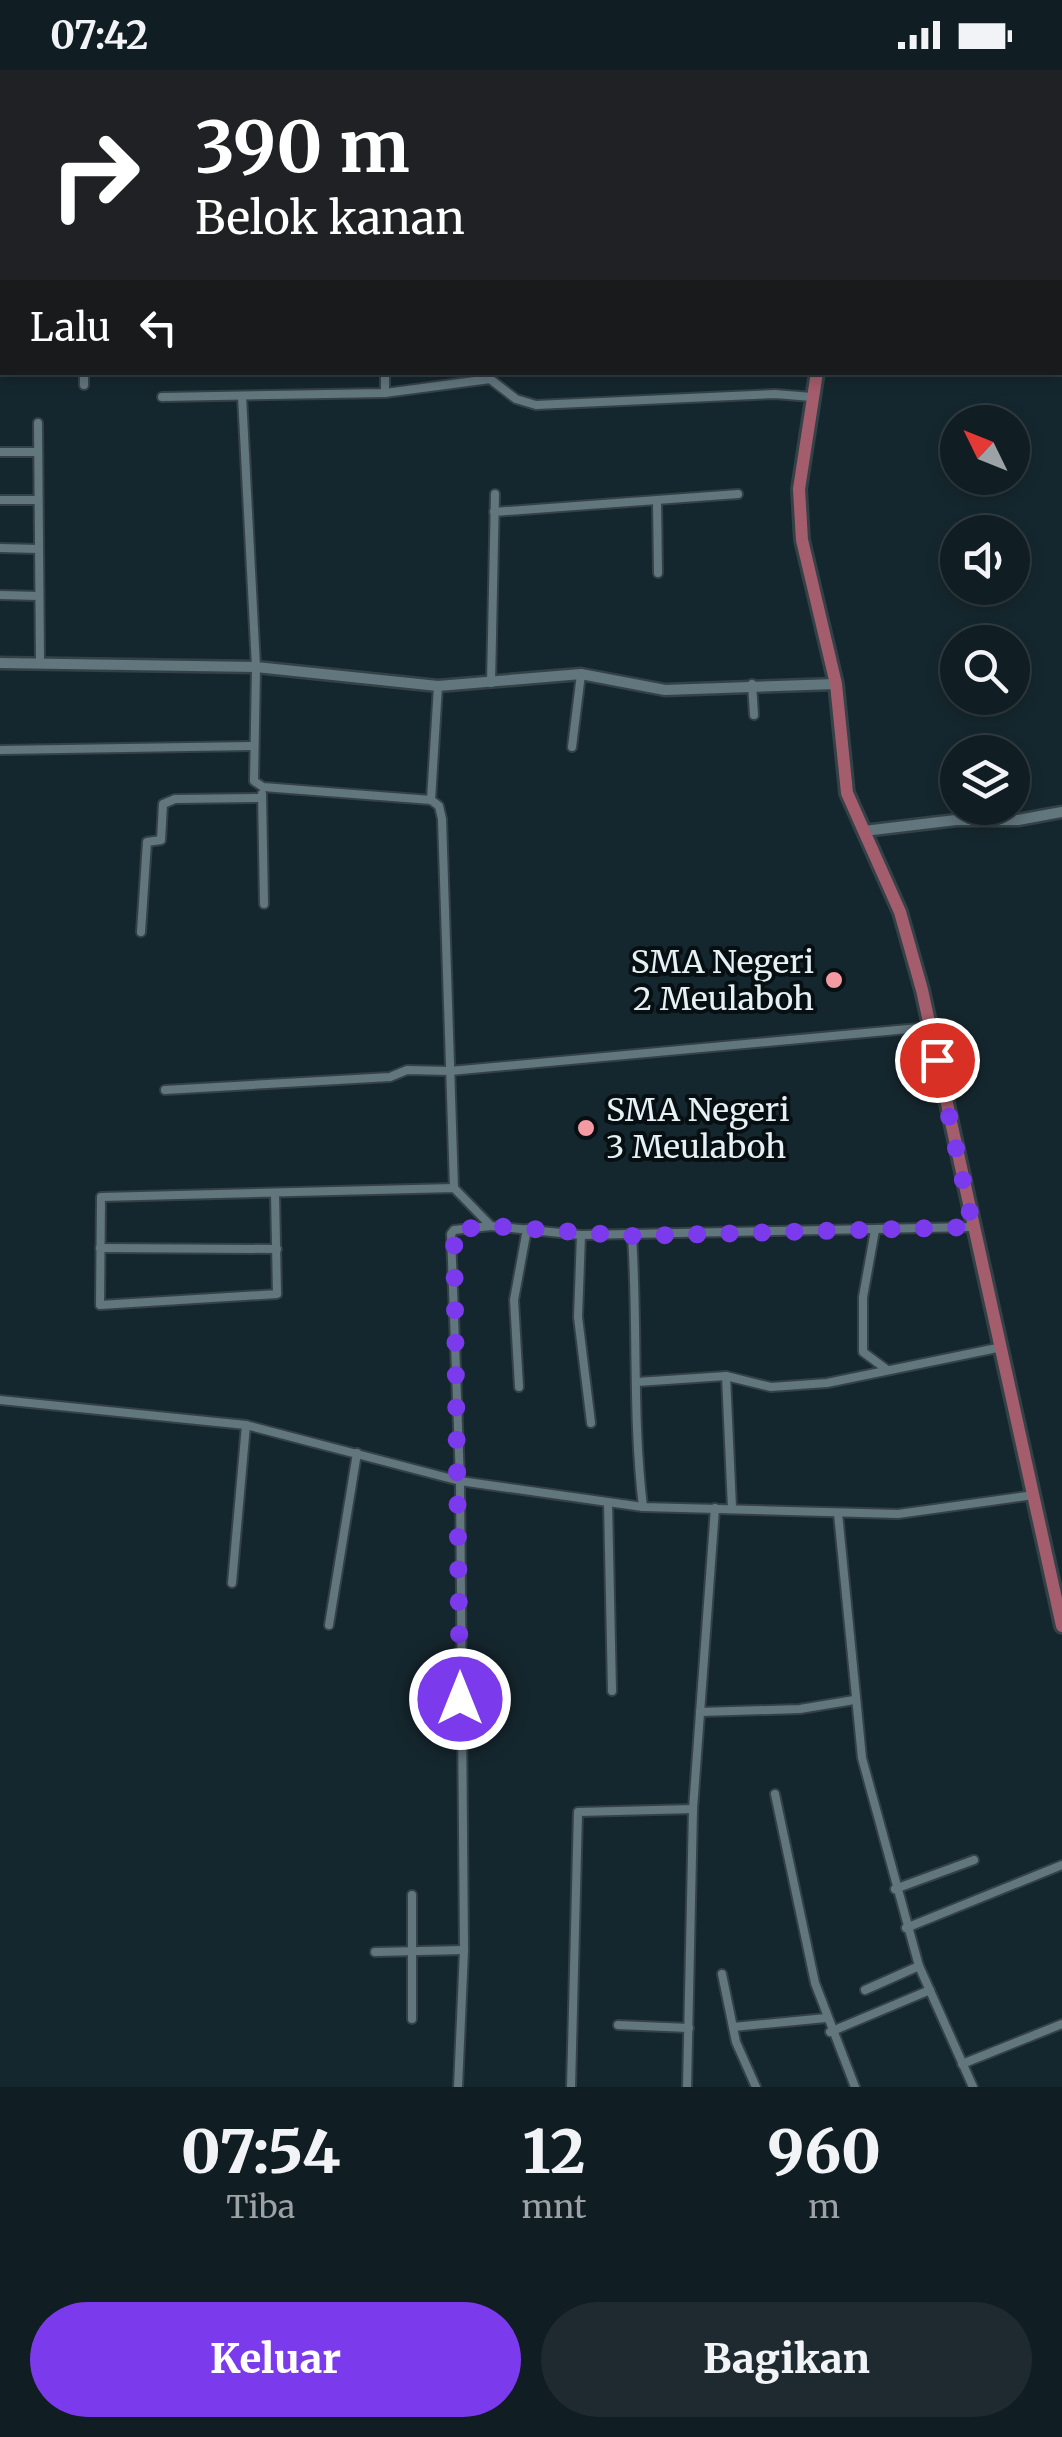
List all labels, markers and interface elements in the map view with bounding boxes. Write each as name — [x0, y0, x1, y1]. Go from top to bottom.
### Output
text: 07:42 — [50, 12, 148, 59]
text: 390 m — [195, 103, 410, 191]
icon: right — [30, 110, 160, 240]
text: Belok kanan — [195, 190, 465, 246]
icon: left — [131, 300, 186, 355]
text: Lalu — [30, 304, 111, 351]
north arrow — [940, 405, 1030, 495]
map controls — [940, 405, 1030, 825]
button: sound — [940, 515, 1030, 605]
button: search — [940, 625, 1030, 715]
button: layers — [940, 735, 1030, 825]
place label: SMA Negeri 2 Meulaboh — [630, 942, 814, 1019]
marker: SMA Negeri 2 Meulaboh — [823, 969, 845, 991]
pin — [895, 1018, 980, 1103]
icon: arrive — [910, 1033, 965, 1088]
place label: SMA Negeri 3 Meulaboh — [606, 1090, 790, 1167]
marker: SMA Negeri 3 Meulaboh — [575, 1117, 597, 1139]
position arrow — [408, 1647, 512, 1751]
text: 07:54 — [181, 2114, 341, 2189]
text: 12 — [523, 2114, 585, 2189]
text: 960 — [767, 2114, 881, 2189]
text: Tiba — [226, 2187, 295, 2227]
text: mnt — [522, 2187, 586, 2227]
text: m — [808, 2187, 840, 2227]
button: Keluar — [30, 2302, 521, 2417]
button: Bagikan — [541, 2302, 1032, 2417]

